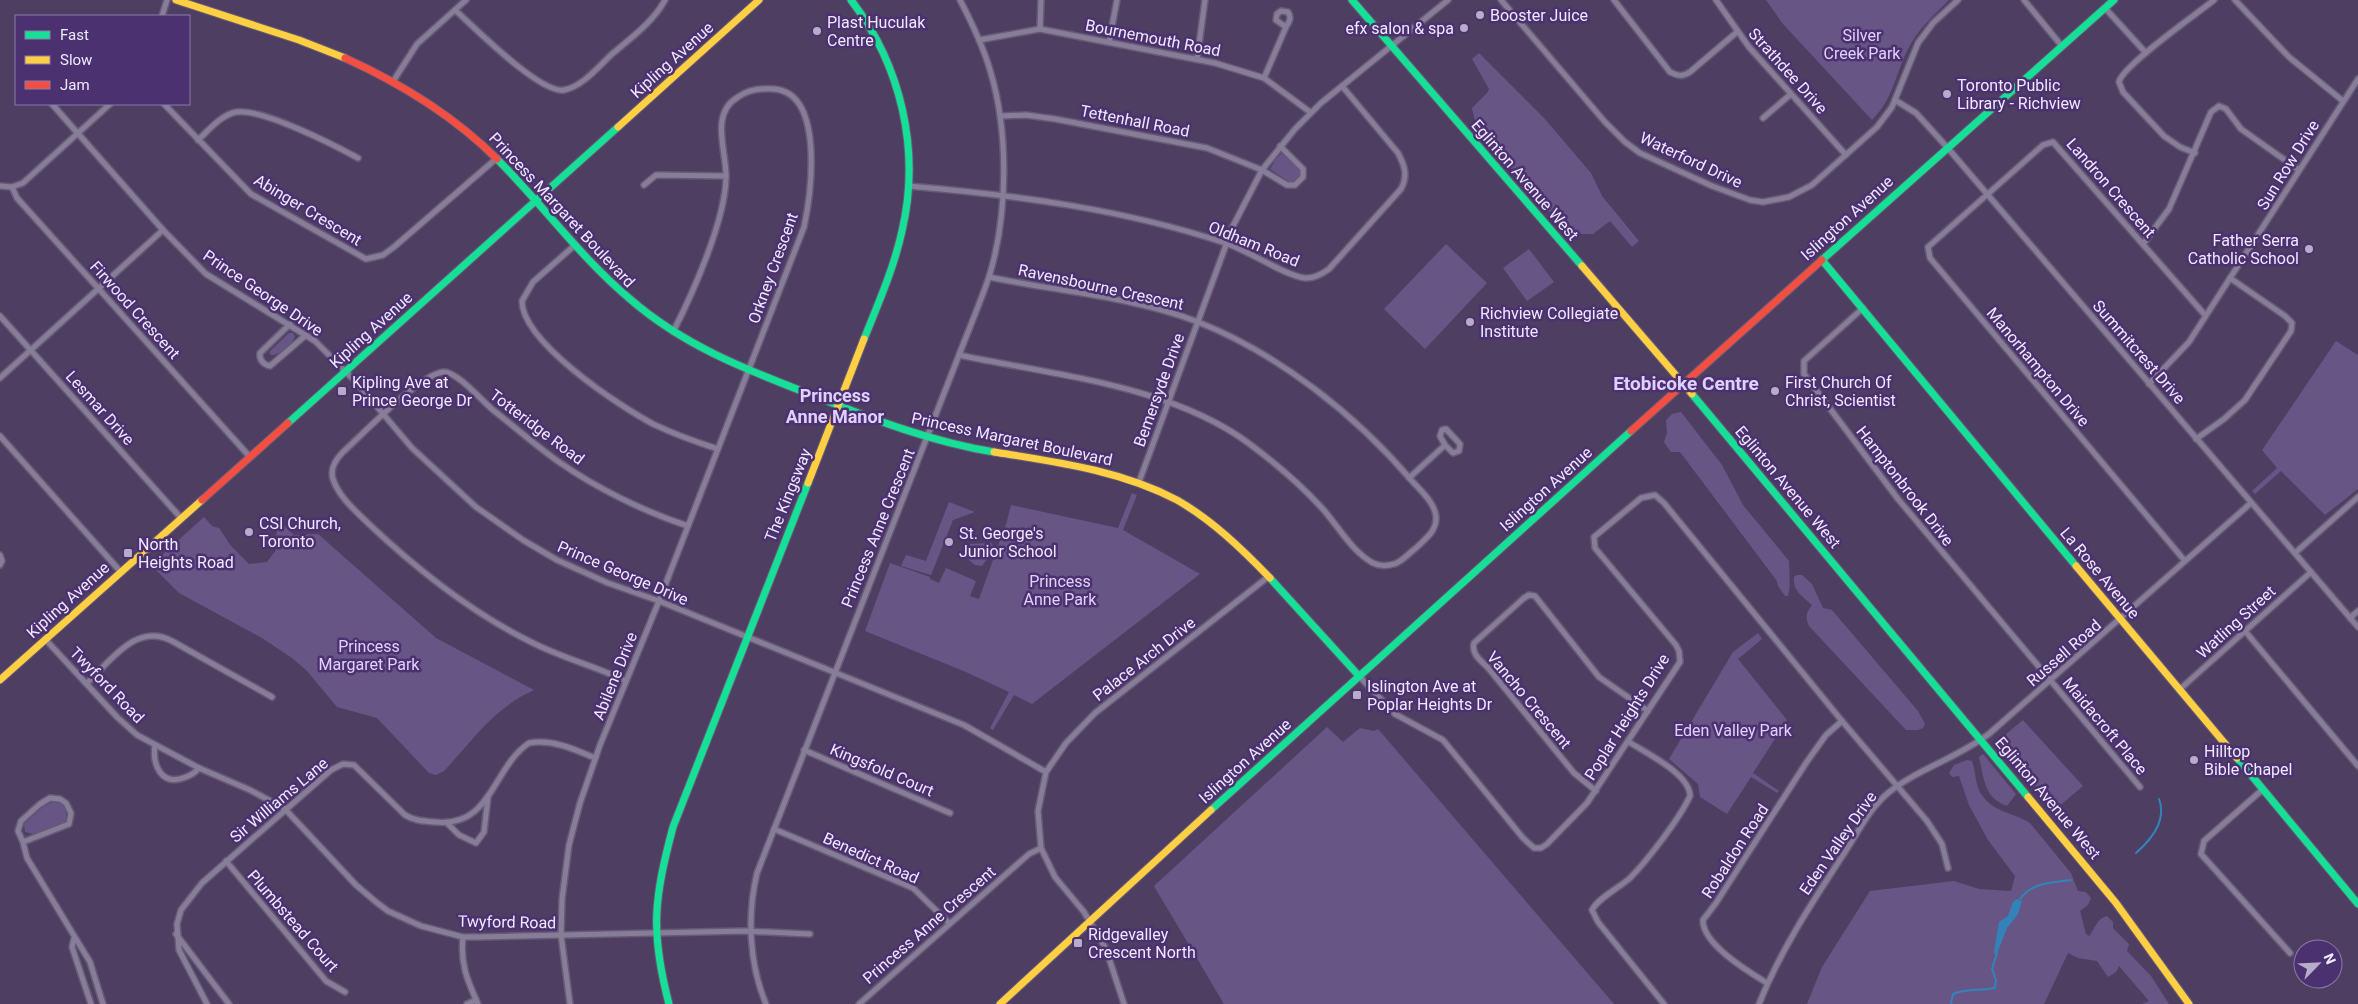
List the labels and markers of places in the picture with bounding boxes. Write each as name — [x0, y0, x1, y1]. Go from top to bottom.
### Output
place label: Booster Juice — [1490, 6, 1588, 25]
marker: Booster Juice — [1474, 9, 1486, 21]
place label: Plast Huculak Centre — [827, 13, 926, 50]
place label: efx salon & spa — [1345, 19, 1454, 38]
marker: efx salon & spa — [1458, 22, 1470, 34]
marker: Plast Huculak Centre — [811, 25, 823, 37]
place label: Toronto Public Library - Richview — [1957, 76, 2081, 113]
marker: Toronto Public Library - Richview — [1941, 88, 1953, 100]
place label: Father Serra Catholic School — [2188, 231, 2299, 268]
marker: Father Serra Catholic School — [2303, 243, 2315, 255]
place label: Richview Collegiate Institute — [1480, 304, 1618, 341]
marker: Richview Collegiate Institute — [1464, 316, 1476, 328]
place label: Kipling Ave at Prince George Dr — [352, 373, 473, 410]
place label: First Church Of Christ, Scientist — [1785, 373, 1896, 410]
marker: Kipling Ave at Prince George Dr — [336, 385, 348, 397]
marker: First Church Of Christ, Scientist — [1769, 385, 1781, 397]
place label: CSI Church, Toronto — [259, 514, 341, 551]
place label: St. George's Junior School — [959, 524, 1057, 561]
marker: CSI Church, Toronto — [243, 526, 255, 538]
place label: North Heights Road — [138, 535, 234, 572]
marker: St. George's Junior School — [943, 536, 955, 548]
marker: North Heights Road — [122, 547, 134, 559]
place label: Islington Ave at Poplar Heights Dr — [1367, 677, 1493, 714]
marker: Islington Ave at Poplar Heights Dr — [1351, 689, 1363, 701]
place label: Hilltop Bible Chapel — [2204, 742, 2292, 779]
marker: Hilltop Bible Chapel — [2188, 754, 2200, 766]
place label: Ridgevalley Crescent North — [1088, 925, 1196, 962]
marker: Ridgevalley Crescent North — [1072, 937, 1084, 949]

